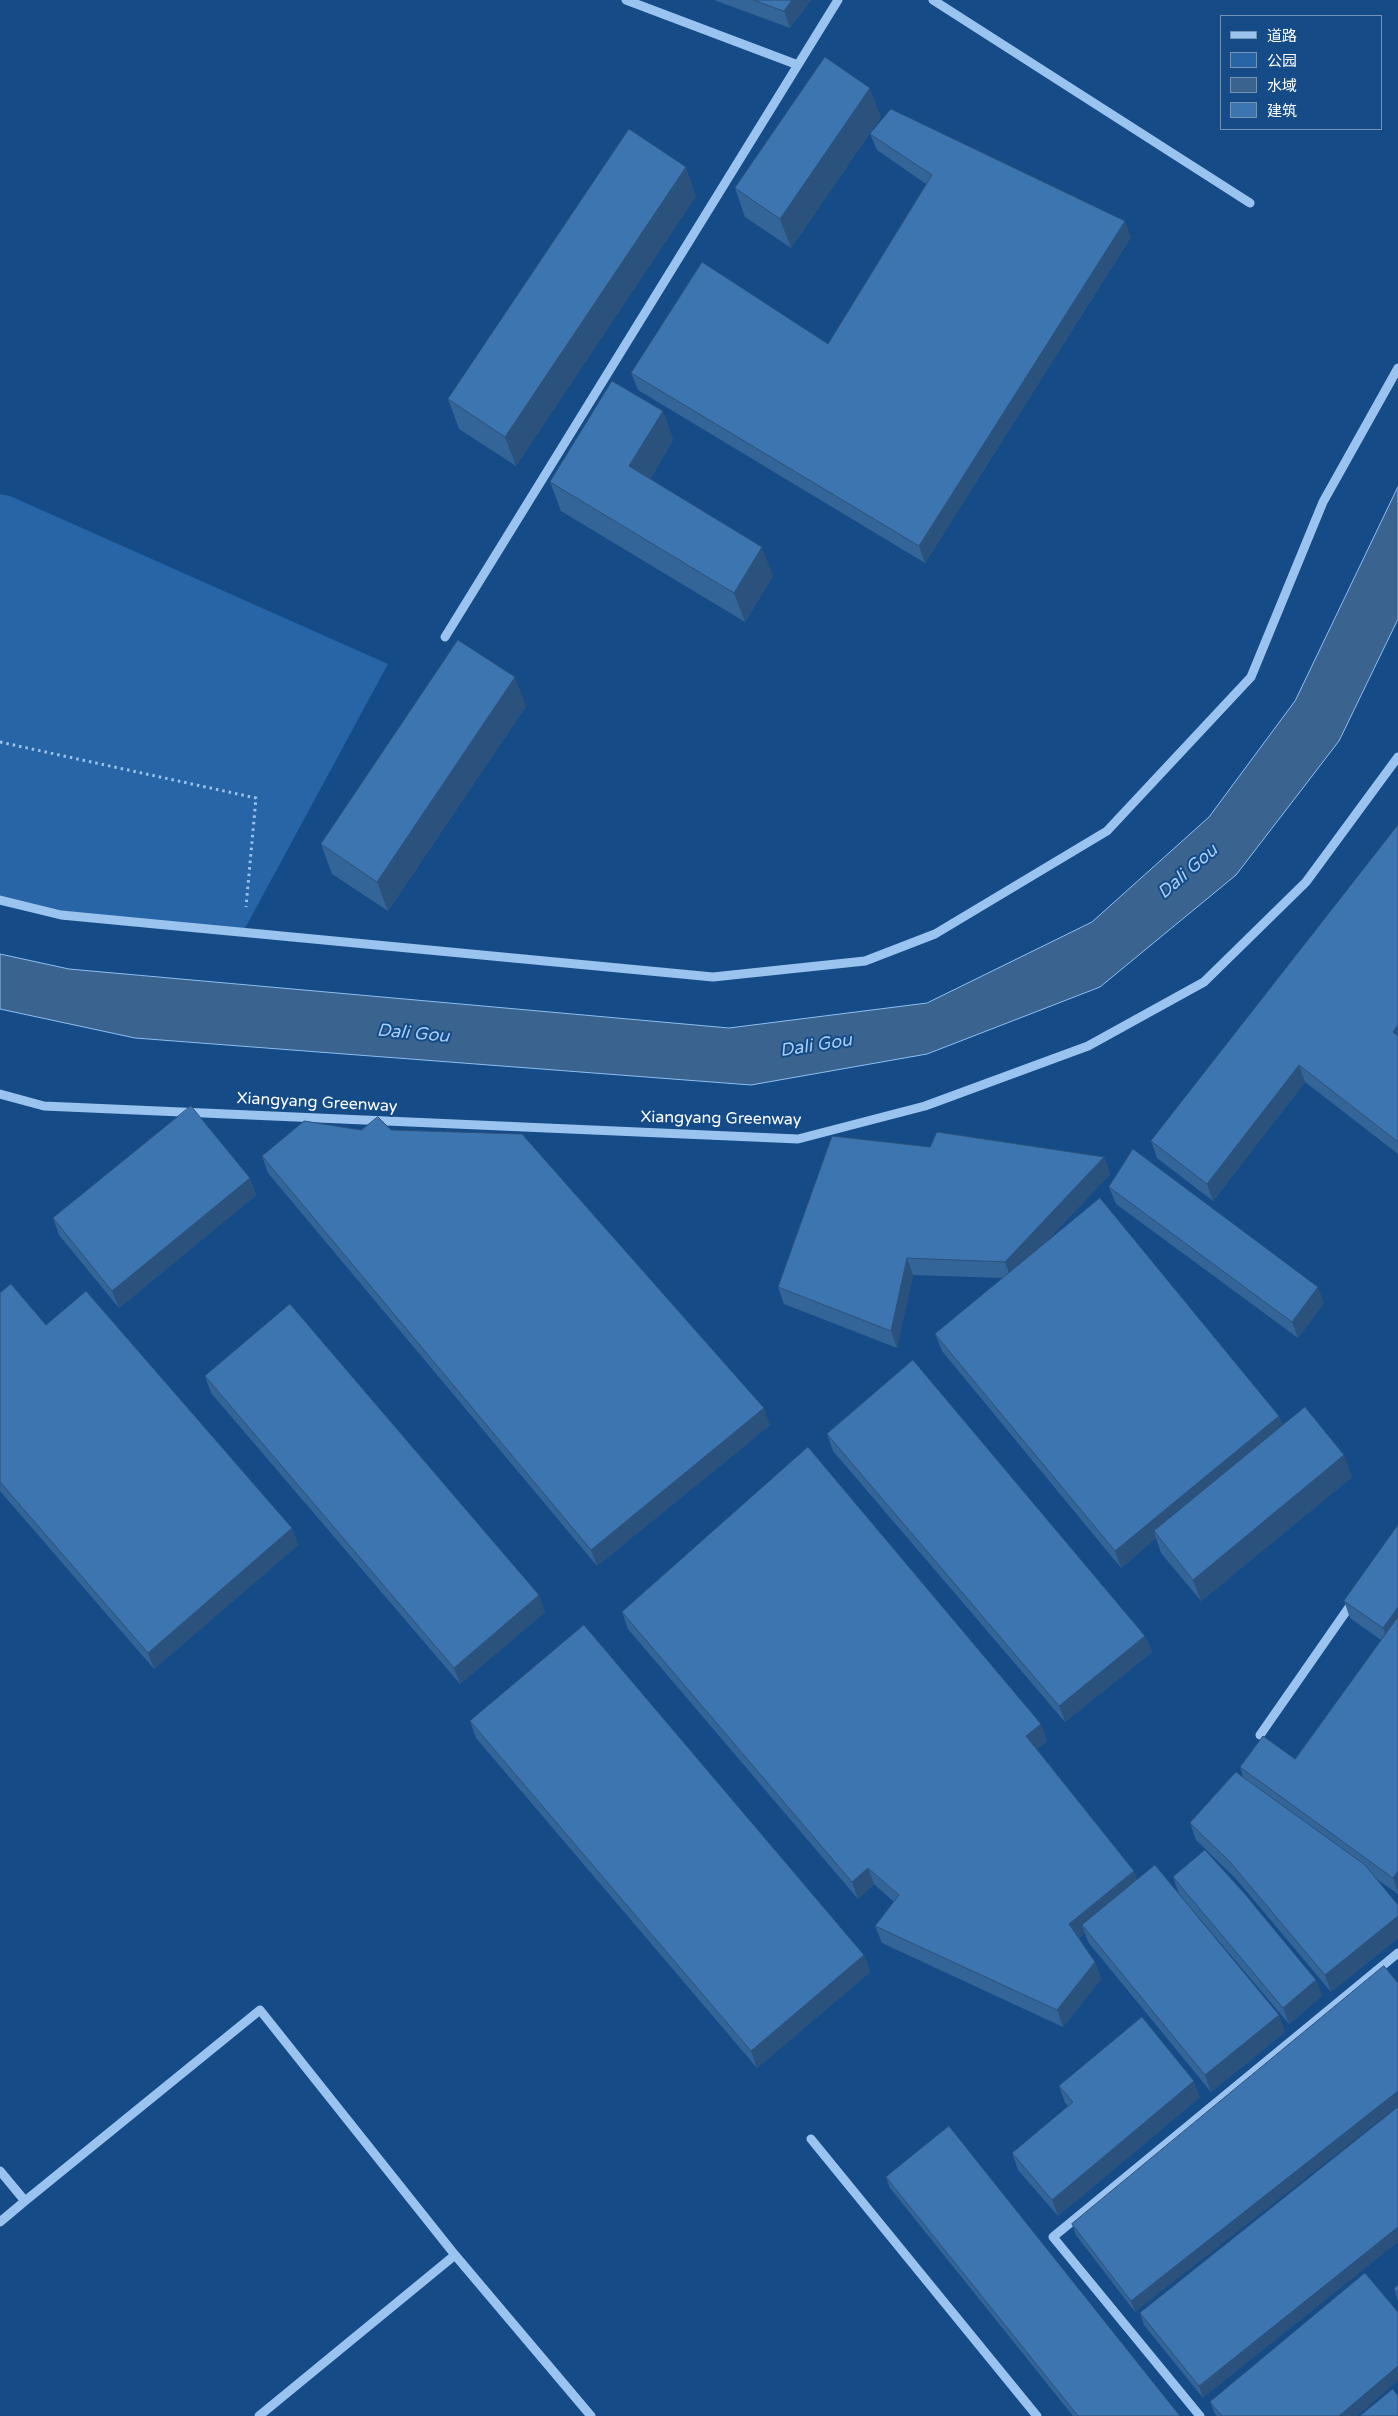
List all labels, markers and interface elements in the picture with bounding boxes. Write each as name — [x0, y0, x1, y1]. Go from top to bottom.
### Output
legend — [1220, 15, 1383, 130]
text: 道路 — [1267, 27, 1297, 45]
text: 公园 — [1267, 52, 1297, 70]
text: 水域 — [1267, 77, 1297, 95]
text: 建筑 — [1267, 102, 1297, 120]
water label: Dali Gou — [1154, 840, 1222, 904]
water label: Dali Gou — [376, 1020, 450, 1048]
water label: Dali Gou — [778, 1030, 854, 1062]
street label: Xiangyang Greenway — [236, 1089, 398, 1117]
street label: Xiangyang Greenway — [640, 1108, 802, 1130]

